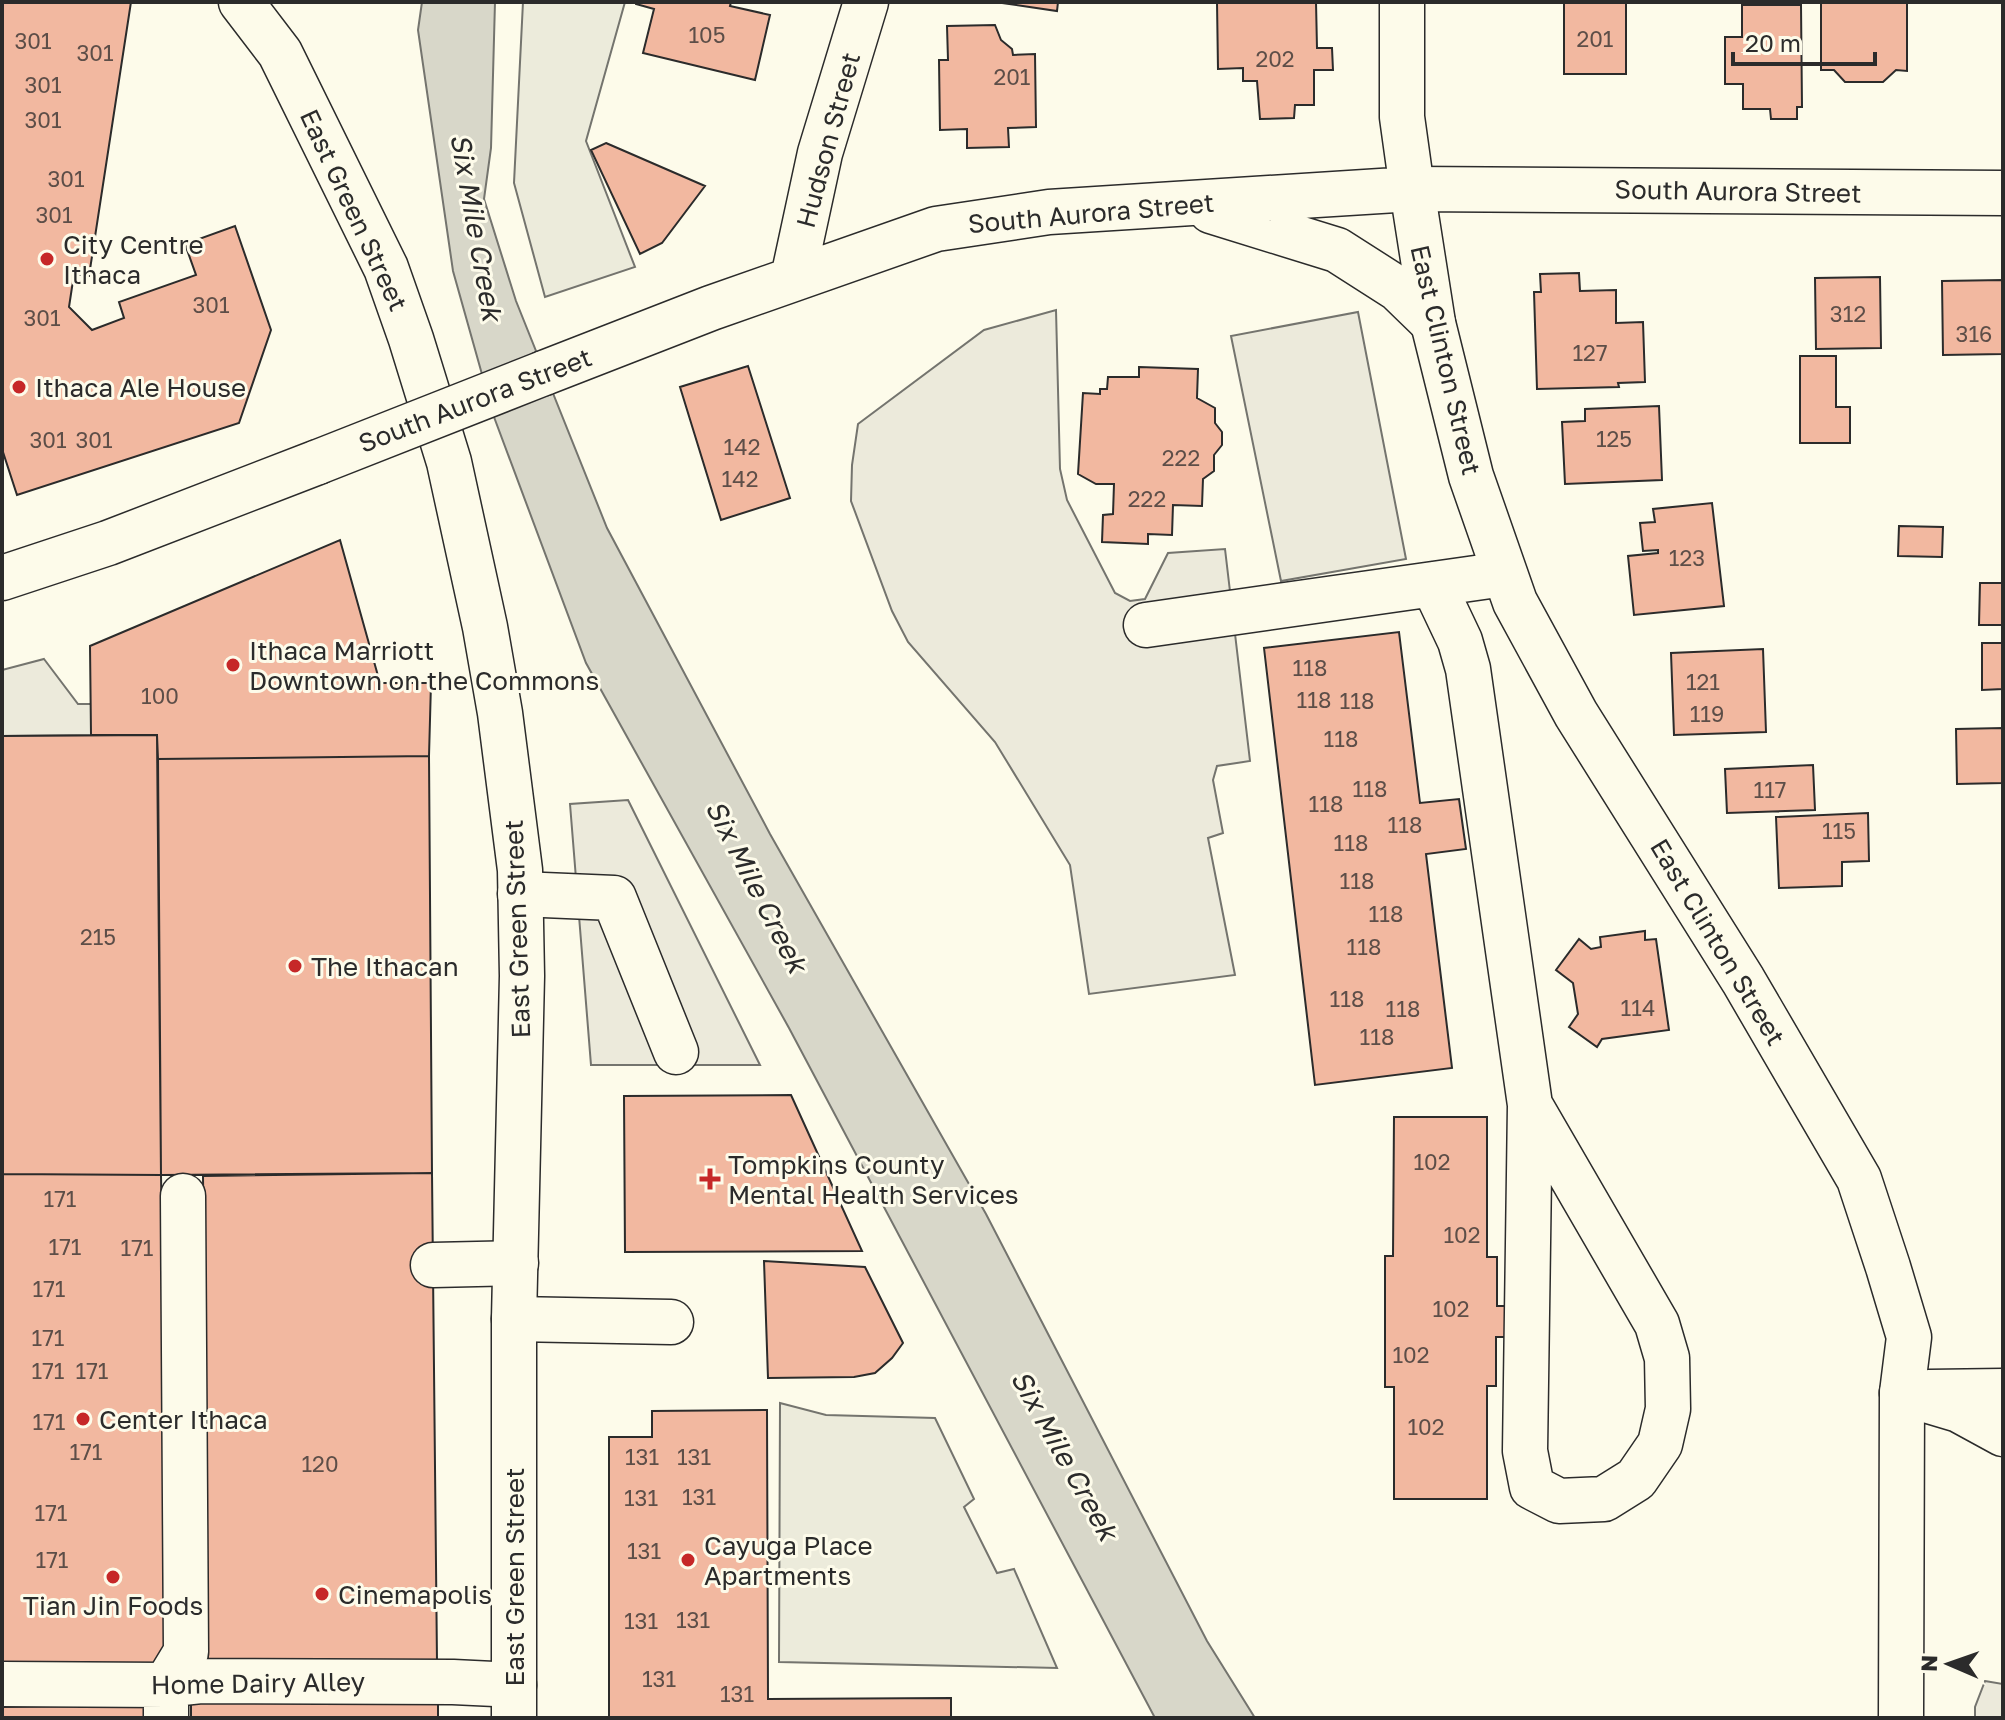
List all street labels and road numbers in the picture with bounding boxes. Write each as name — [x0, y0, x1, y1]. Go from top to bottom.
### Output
street label: Hudson Street — [790, 49, 866, 231]
street label: East Green Street — [294, 104, 414, 316]
street label: South Aurora Street — [1614, 173, 1862, 209]
street label: South Aurora Street — [967, 187, 1215, 239]
street label: East Clinton Street — [1404, 242, 1488, 478]
street label: South Aurora Street — [354, 341, 596, 459]
street label: East Green Street — [498, 819, 536, 1039]
street label: East Clinton Street — [1644, 833, 1792, 1051]
street label: East Green Street — [499, 1468, 530, 1686]
street label: Home Dairy Alley — [151, 1666, 366, 1700]

